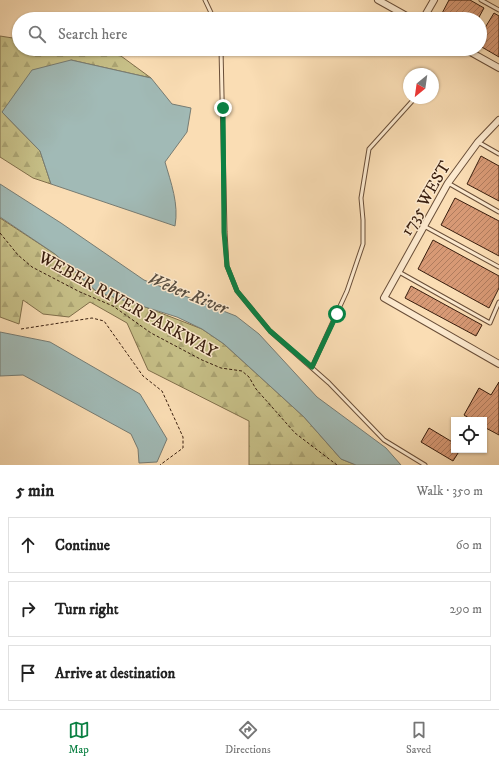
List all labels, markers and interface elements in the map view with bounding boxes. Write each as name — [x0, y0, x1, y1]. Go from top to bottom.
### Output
search box — [12, 12, 487, 56]
icon: search — [26, 23, 48, 45]
text: Search here — [58, 25, 127, 44]
north arrow — [403, 68, 439, 104]
route end — [214, 99, 232, 117]
street label: 1735 WEST — [396, 157, 456, 240]
street label: WEBER RIVER PARKWAY — [33, 246, 221, 363]
water label: Weber River — [144, 268, 232, 321]
route start — [328, 305, 346, 323]
map controls — [451, 417, 487, 453]
button: locate — [451, 417, 487, 453]
text: 5 min — [16, 480, 54, 502]
text: Walk · 350 m — [416, 483, 483, 499]
icon: ahead — [17, 534, 39, 556]
text: Continue — [55, 536, 110, 555]
text: 60 m — [456, 537, 482, 553]
icon: right — [17, 598, 39, 620]
text: Turn right — [55, 600, 118, 619]
text: 290 m — [450, 601, 482, 617]
icon: arrive — [17, 662, 39, 684]
text: Arrive at destination — [55, 664, 175, 683]
tab: Map — [68, 719, 90, 757]
tab: Directions — [225, 719, 271, 757]
tab: Saved — [406, 719, 431, 757]

